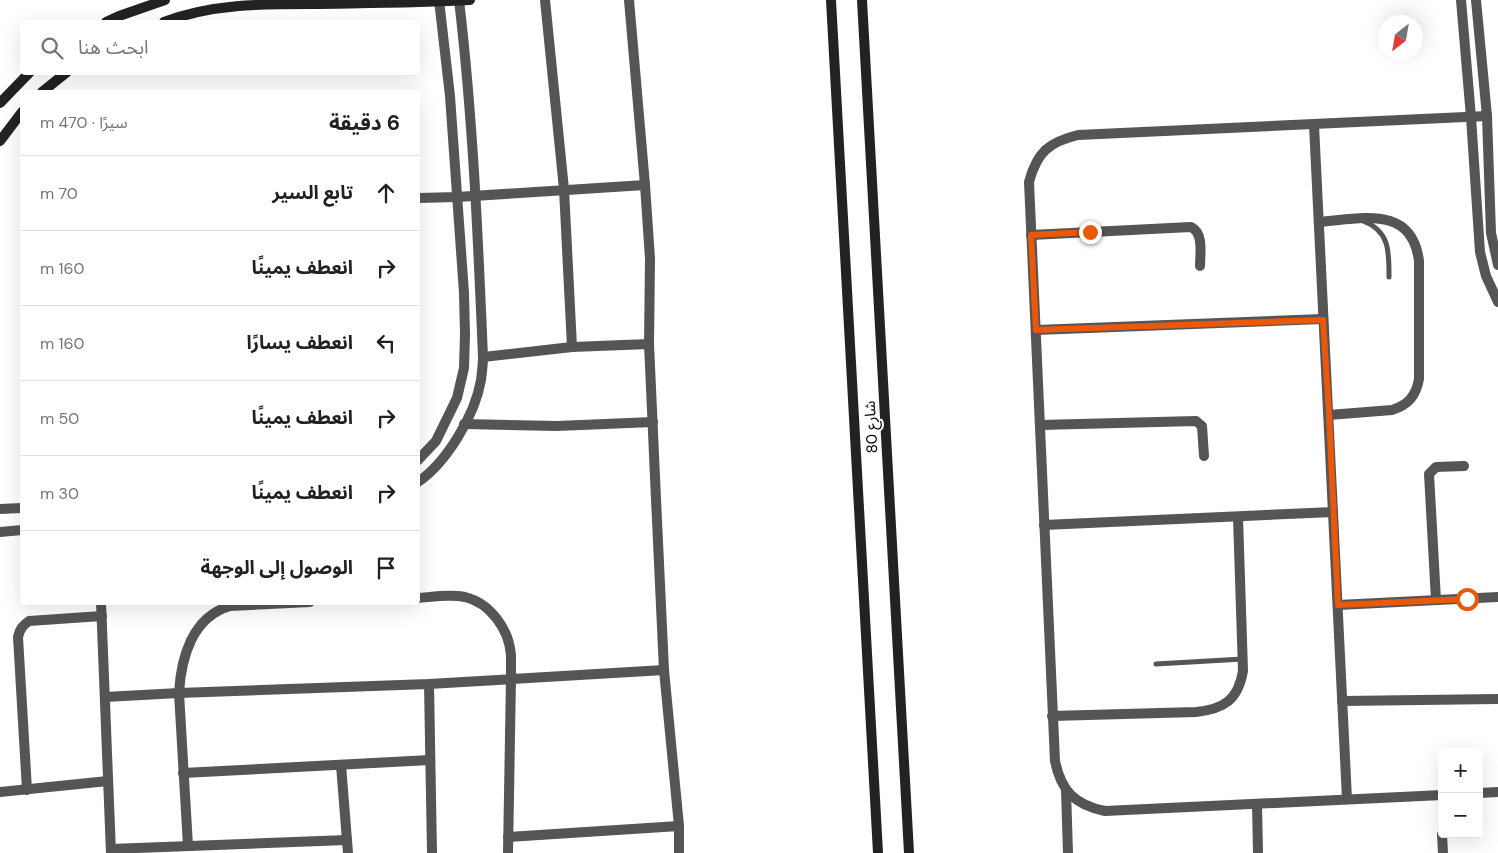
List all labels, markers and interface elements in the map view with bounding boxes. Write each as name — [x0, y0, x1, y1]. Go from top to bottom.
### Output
north arrow — [1378, 15, 1423, 60]
search box — [20, 20, 420, 75]
icon: search — [38, 34, 66, 62]
text: ابحث هنا — [78, 35, 149, 60]
text: 6 دقيقة — [329, 109, 400, 137]
text: سيرًا · 470 m — [40, 112, 127, 133]
icon: ahead — [372, 179, 400, 207]
text: تابع السير — [272, 180, 353, 205]
text: 70 m — [40, 183, 78, 204]
route end — [1079, 221, 1102, 244]
icon: right — [372, 254, 400, 282]
text: انعطف يمينًا — [251, 255, 353, 280]
text: 160 m — [40, 258, 85, 279]
icon: left — [372, 329, 400, 357]
text: انعطف يسارًا — [246, 330, 353, 355]
text: 160 m — [40, 333, 85, 354]
street label: شارع 80 — [860, 400, 884, 454]
icon: right — [372, 404, 400, 432]
text: انعطف يمينًا — [251, 405, 353, 430]
text: 50 m — [40, 408, 79, 429]
icon: right — [372, 479, 400, 507]
text: انعطف يمينًا — [251, 480, 353, 505]
text: 30 m — [40, 483, 79, 504]
icon: arrive — [372, 554, 400, 582]
text: الوصول إلى الوجهة — [201, 555, 353, 580]
route start — [1456, 588, 1479, 611]
map controls — [1438, 748, 1483, 838]
button: + — [1438, 748, 1483, 793]
button: − — [1438, 793, 1483, 838]

